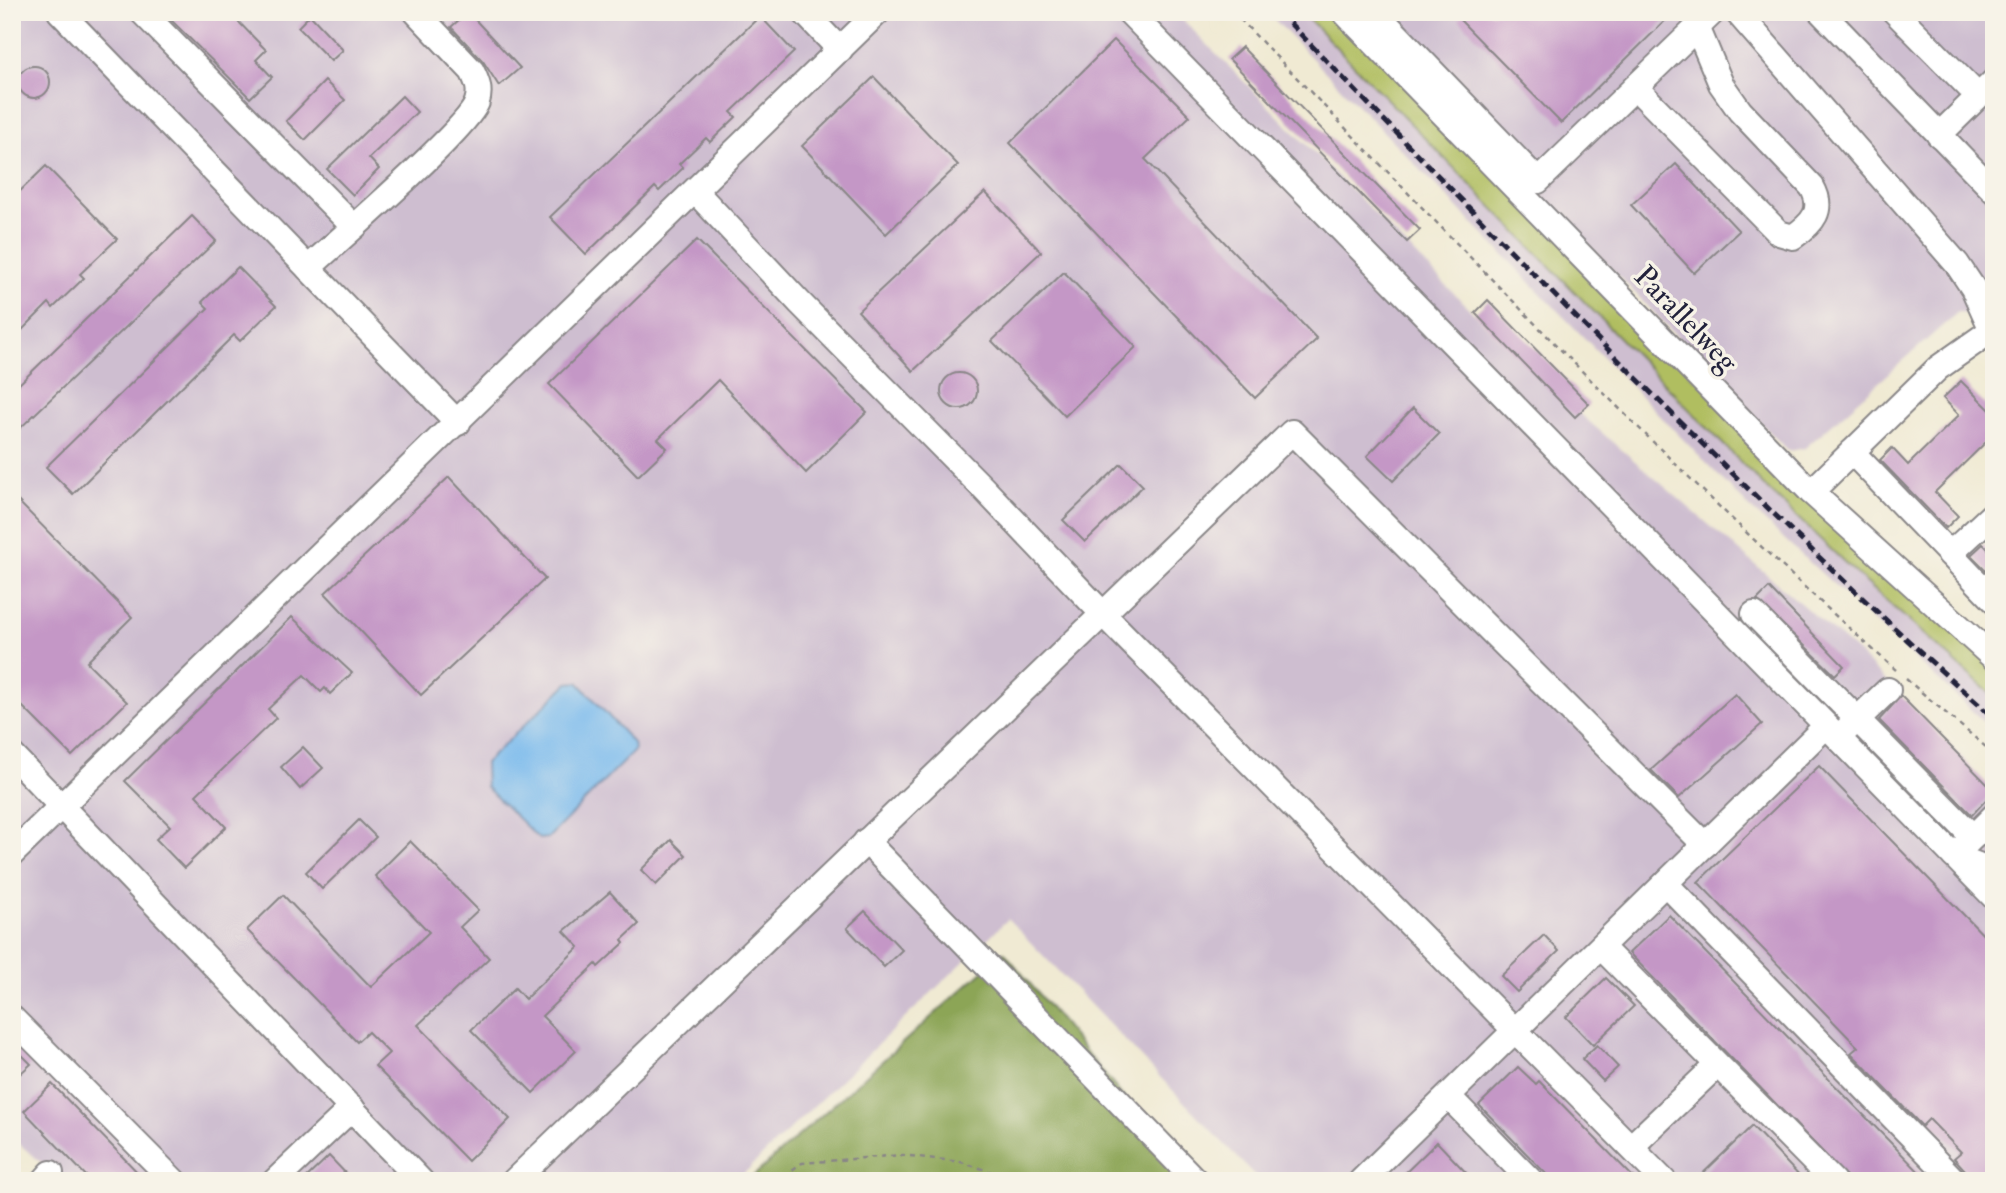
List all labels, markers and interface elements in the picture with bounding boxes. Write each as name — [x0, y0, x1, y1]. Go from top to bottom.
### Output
street label: Parallelweg — [1626, 258, 1747, 381]

